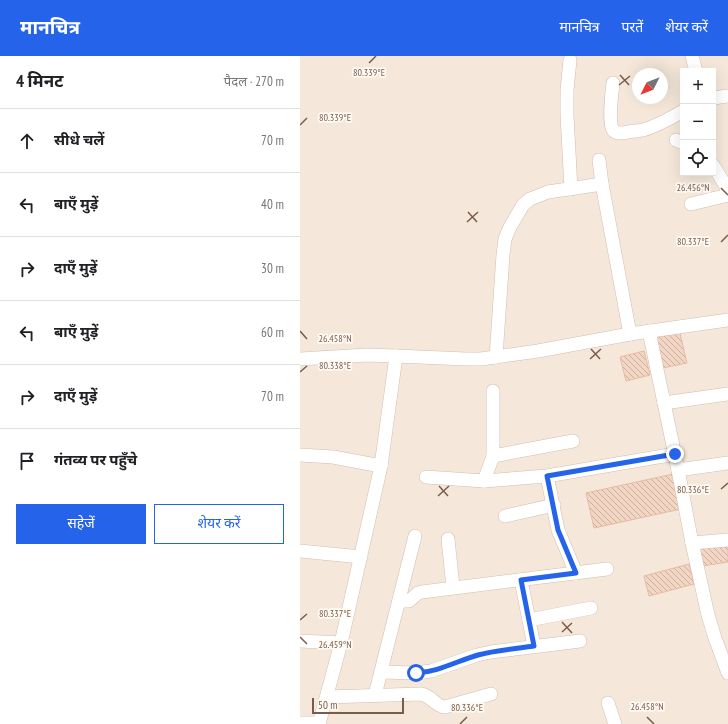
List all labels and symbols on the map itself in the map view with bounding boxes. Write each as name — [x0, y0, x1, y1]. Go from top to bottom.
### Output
text: 80.339°E — [353, 66, 385, 79]
north arrow — [632, 68, 668, 104]
text: 80.339°E — [319, 111, 351, 124]
text: 26.456°N — [676, 181, 710, 194]
text: 80.337°E — [677, 235, 709, 248]
text: 26.458°N — [318, 332, 352, 345]
text: 80.338°E — [319, 359, 351, 372]
route end — [666, 445, 684, 463]
text: 80.336°E — [677, 483, 709, 496]
text: 80.337°E — [319, 607, 351, 620]
text: 26.459°N — [318, 638, 352, 651]
route start — [407, 664, 425, 682]
scale bar — [312, 696, 404, 715]
text: 26.458°N — [630, 700, 664, 713]
text: 80.336°E — [451, 701, 483, 714]

